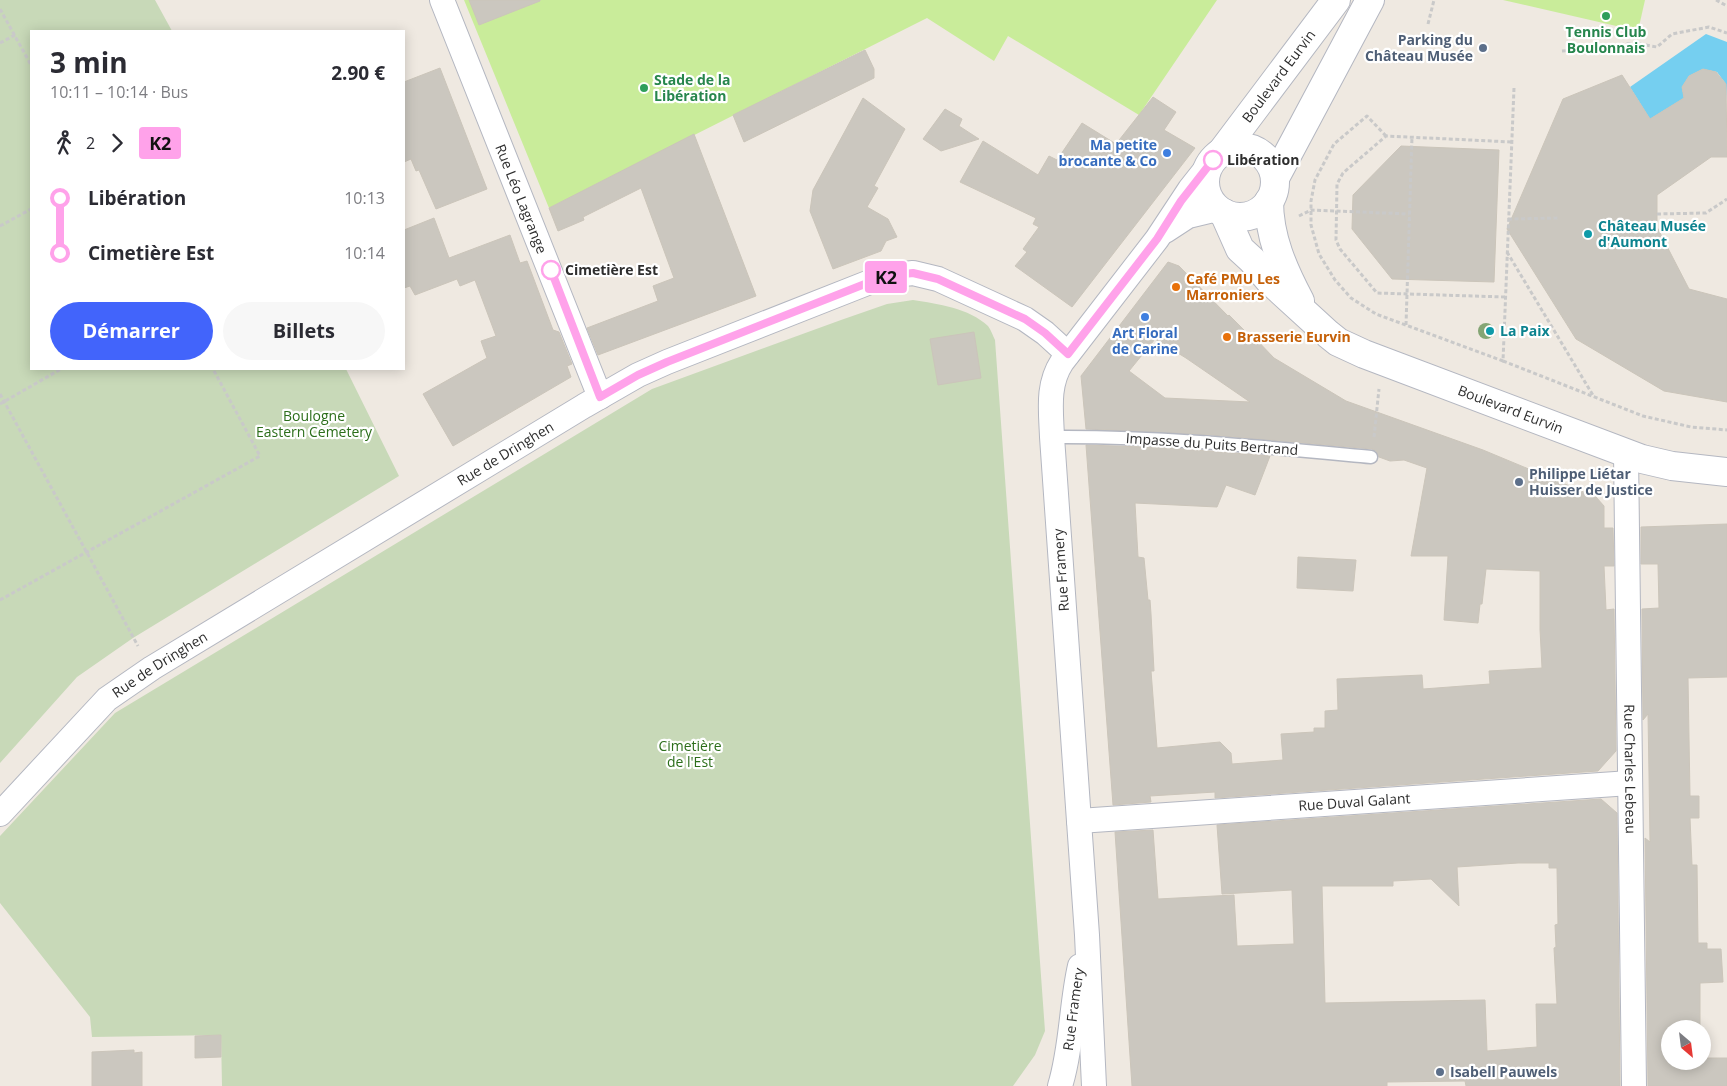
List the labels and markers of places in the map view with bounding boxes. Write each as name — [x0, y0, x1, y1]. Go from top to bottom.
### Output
marker: Tennis Club Boulonnais — [1600, 10, 1612, 22]
place label: Tennis Club Boulonnais — [1566, 22, 1647, 57]
place label: Parking du Château Musée — [1365, 30, 1473, 65]
marker: Parking du Château Musée — [1477, 42, 1489, 54]
place label: Stade de la Libération — [654, 70, 731, 105]
marker: Stade de la Libération — [638, 82, 650, 94]
place label: Ma petite brocante & Co — [1059, 135, 1157, 170]
marker: Ma petite brocante & Co — [1161, 147, 1173, 159]
marker: Libération — [1203, 150, 1223, 170]
place label: Libération — [1227, 150, 1299, 169]
place label: Château Musée d'Aumont — [1598, 216, 1706, 251]
marker: Château Musée d'Aumont — [1582, 228, 1594, 240]
marker: Cimetière Est — [541, 260, 561, 280]
place label: Cimetière Est — [565, 260, 658, 279]
place label: Café PMU Les Marroniers — [1186, 269, 1280, 304]
marker: Café PMU Les Marroniers — [1170, 281, 1182, 293]
marker: Art Floral de Carine — [1139, 311, 1151, 323]
place label: La Paix — [1500, 321, 1551, 340]
place label: Art Floral de Carine — [1112, 323, 1178, 358]
marker: La Paix — [1484, 325, 1496, 337]
place label: Brasserie Eurvin — [1237, 327, 1351, 346]
marker: Brasserie Eurvin — [1221, 331, 1233, 343]
place label: Philippe Liétar Huisser de Justice — [1529, 464, 1653, 499]
marker: Philippe Liétar Huisser de Justice — [1513, 476, 1525, 488]
place label: Isabell Pauwels — [1450, 1062, 1557, 1081]
marker: Isabell Pauwels — [1434, 1066, 1446, 1078]

